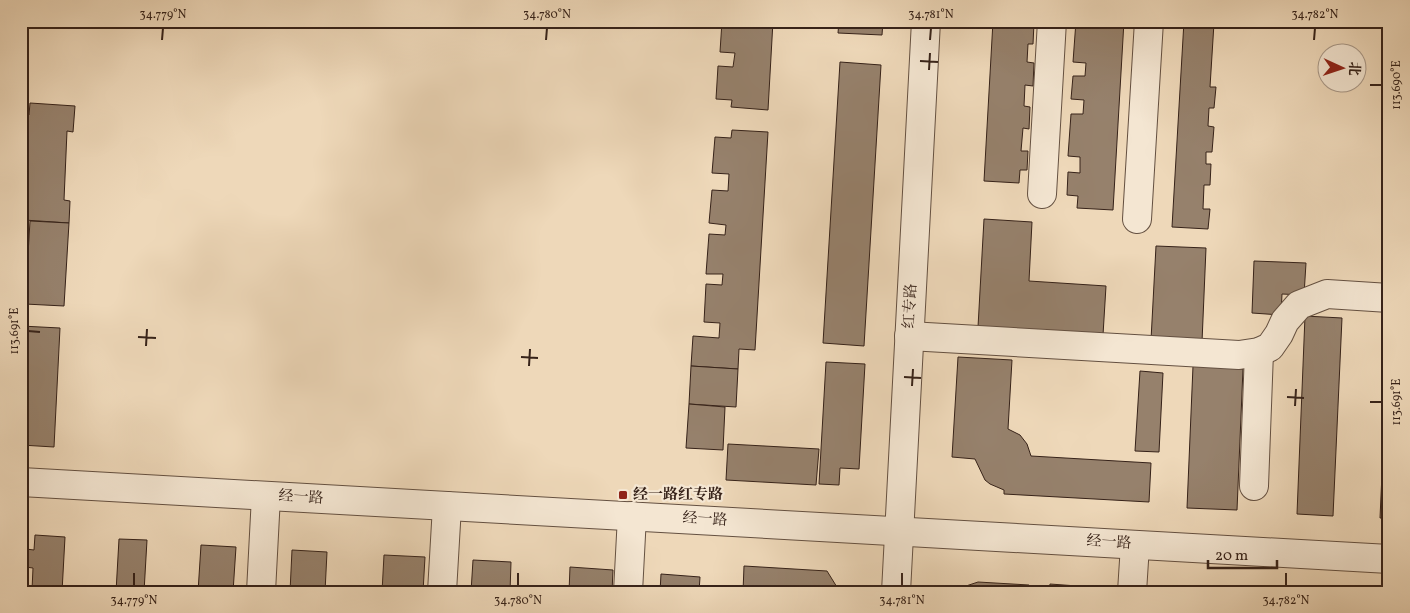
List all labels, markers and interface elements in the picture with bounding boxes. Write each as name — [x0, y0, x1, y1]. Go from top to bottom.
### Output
text: 34.779°N — [140, 7, 187, 23]
text: 34.780°N — [523, 7, 571, 23]
text: 34.781°N — [908, 7, 954, 23]
text: 34.782°N — [1291, 7, 1339, 23]
north arrow — [1318, 42, 1368, 92]
text: 113.690°E — [1389, 60, 1405, 110]
text: 北 — [1344, 61, 1363, 76]
street label: 红专路 — [899, 283, 923, 329]
text: 113.691°E — [7, 308, 23, 354]
text: 113.691°E — [1389, 379, 1405, 425]
place label: 经一路红专路 — [633, 485, 723, 506]
street label: 经一路 — [278, 486, 324, 510]
marker: 经一路红专路 — [617, 489, 629, 501]
street label: 经一路 — [682, 508, 728, 532]
street label: 经一路 — [1086, 531, 1132, 555]
scale bar — [1208, 538, 1276, 570]
text: 20 m — [1215, 546, 1248, 567]
text: 34.779°N — [111, 593, 158, 609]
text: 34.780°N — [494, 593, 542, 609]
text: 34.781°N — [879, 593, 925, 609]
text: 34.782°N — [1262, 593, 1310, 609]

